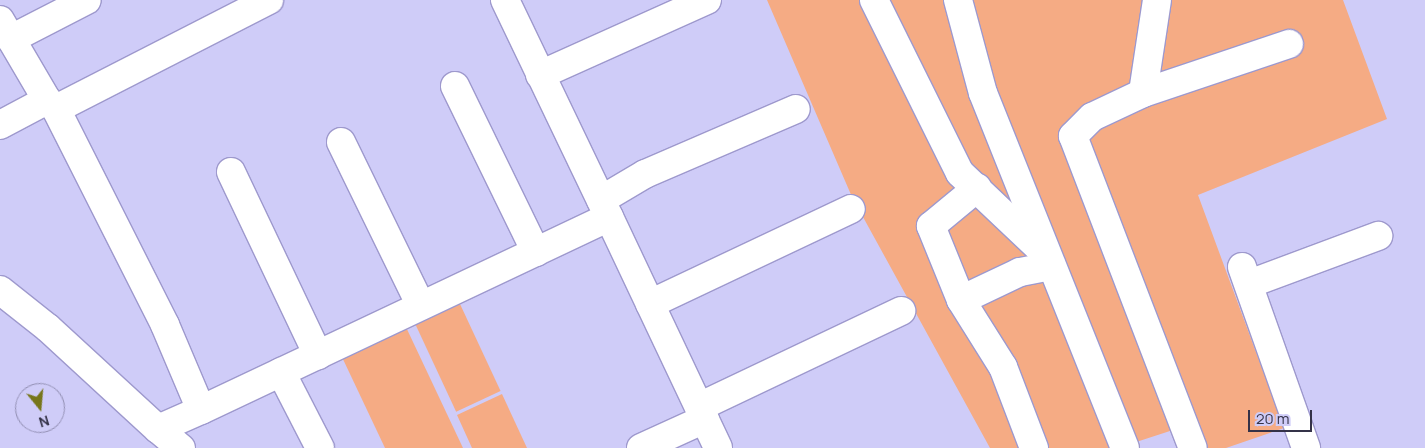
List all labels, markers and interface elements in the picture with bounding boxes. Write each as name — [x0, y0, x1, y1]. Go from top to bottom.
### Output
north arrow — [15, 383, 65, 433]
scale bar — [1250, 400, 1314, 432]
text: 20 m — [1256, 408, 1289, 429]
text: N — [37, 411, 52, 432]

